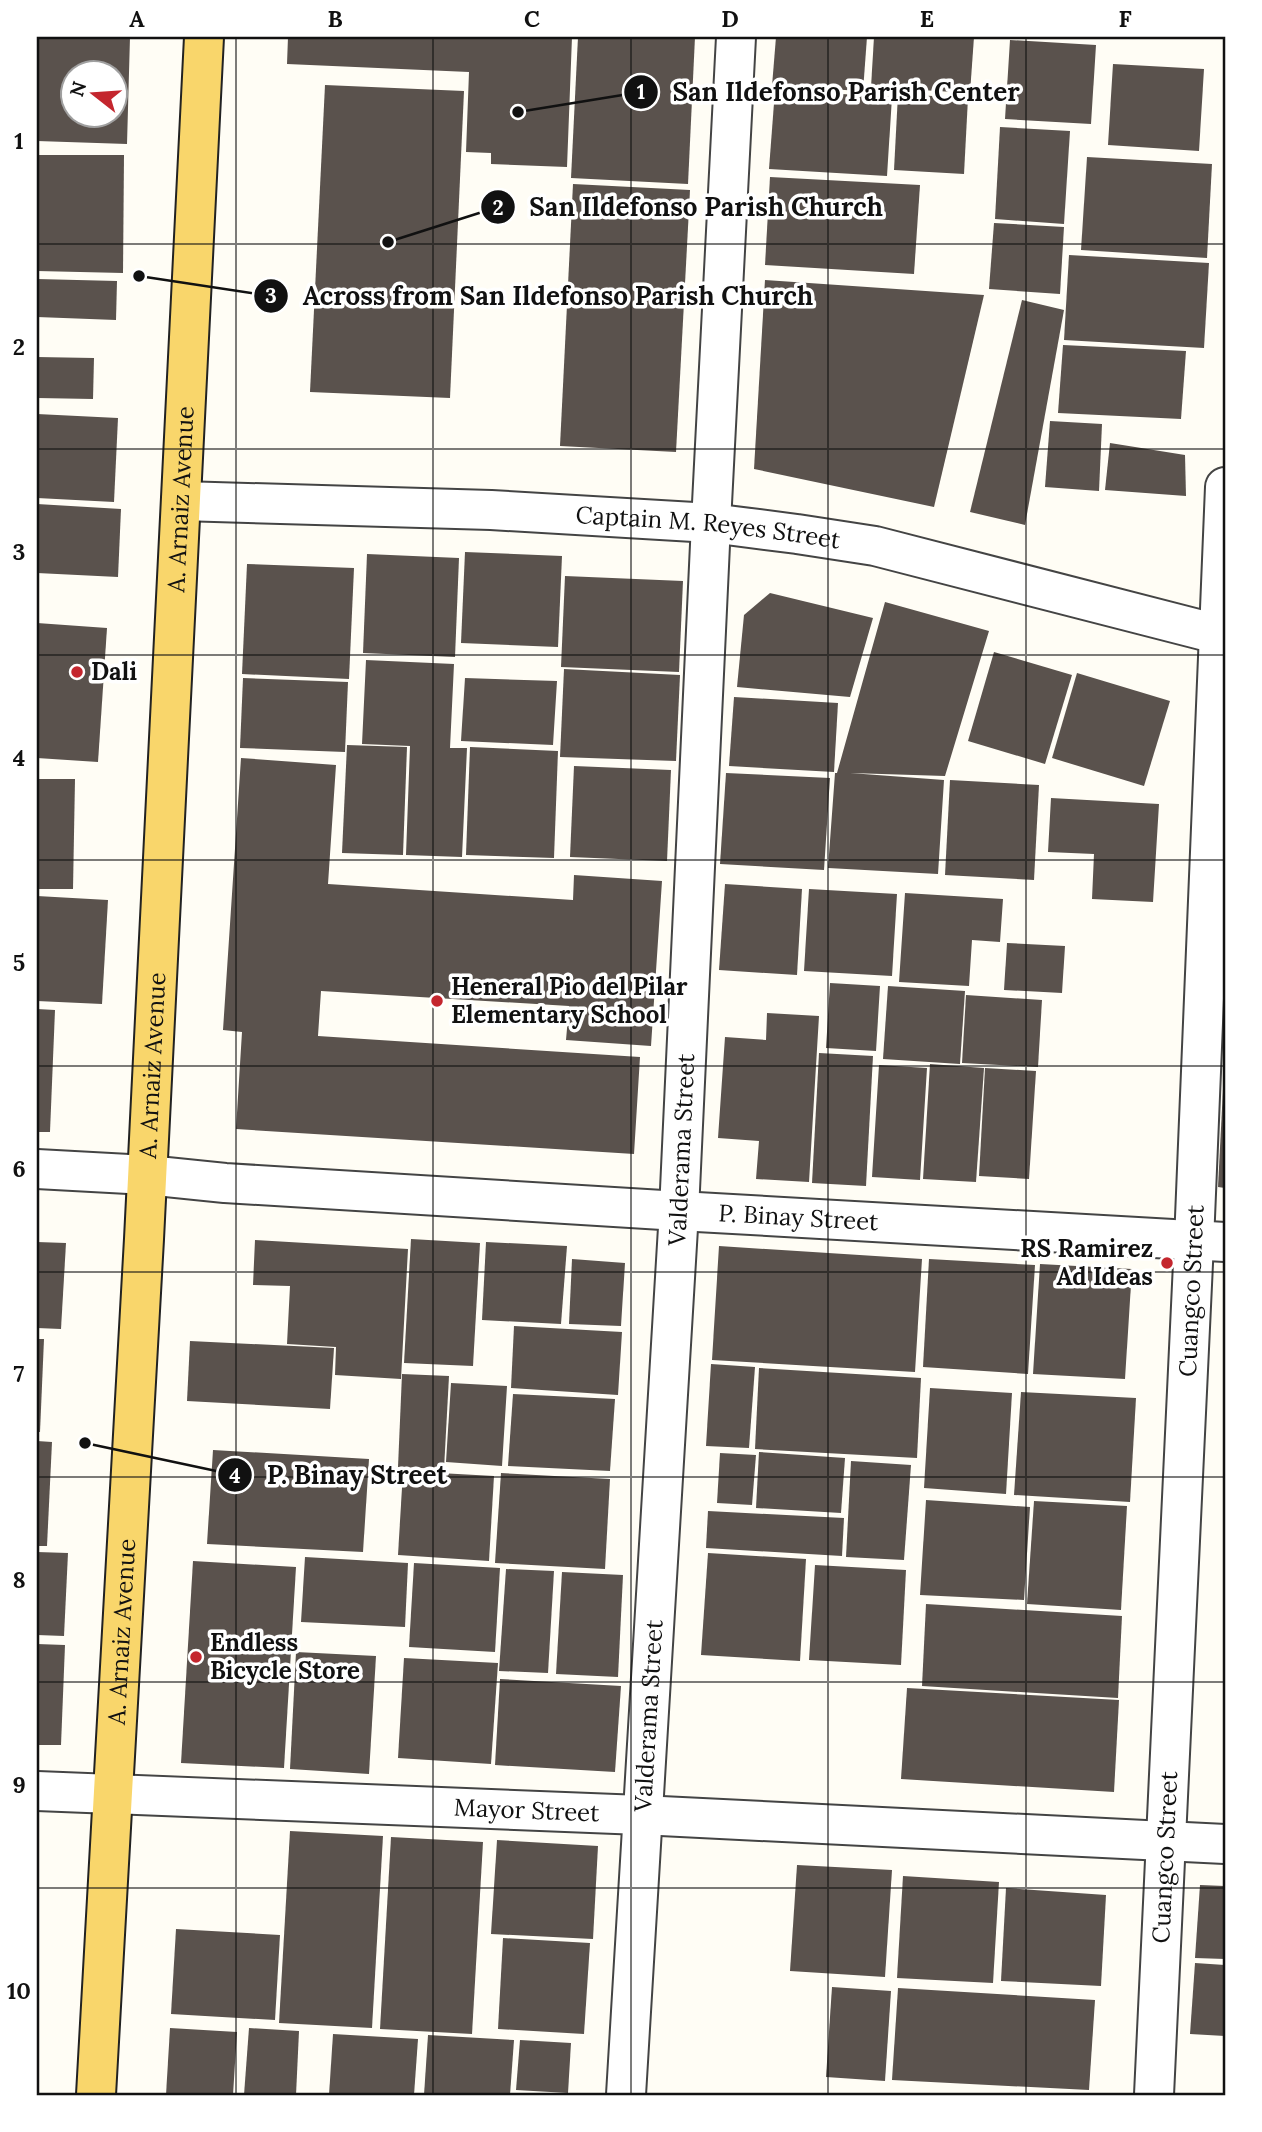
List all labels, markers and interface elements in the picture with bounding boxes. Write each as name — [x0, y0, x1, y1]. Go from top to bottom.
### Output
text: A — [129, 4, 145, 33]
text: B — [327, 4, 343, 33]
text: C — [524, 4, 540, 33]
text: D — [721, 4, 739, 33]
text: E — [920, 4, 934, 33]
text: F — [1118, 4, 1132, 33]
north arrow — [60, 60, 130, 130]
callout: San Ildefonso Parish Center — [623, 68, 1033, 115]
text: San Ildefonso Parish Center — [672, 75, 1020, 108]
text: N — [64, 78, 91, 100]
text: 1 — [637, 78, 645, 105]
text: 1 — [14, 126, 24, 155]
callout: San Ildefonso Parish Church — [481, 184, 897, 231]
text: San Ildefonso Parish Church — [529, 190, 883, 223]
text: 2 — [492, 194, 504, 221]
callout: Across from San Ildefonso Parish Church — [253, 272, 827, 319]
text: Across from San Ildefonso Parish Church — [303, 279, 813, 312]
text: 3 — [265, 282, 277, 309]
text: 2 — [13, 332, 25, 361]
street label: A. Arnaiz Avenue — [160, 405, 201, 594]
street label: Captain M. Reyes Street — [575, 499, 843, 556]
text: 3 — [13, 537, 25, 566]
place label: Dali — [91, 656, 137, 687]
marker: Dali — [69, 664, 85, 680]
text: 4 — [13, 743, 25, 772]
text: 5 — [13, 948, 25, 977]
place label: Heneral Pio del Pilar Elementary School — [451, 971, 688, 1030]
street label: A. Arnaiz Avenue — [132, 972, 172, 1160]
marker: Heneral Pio del Pilar Elementary School — [429, 993, 445, 1009]
street label: Valderama Street — [661, 1052, 701, 1248]
text: 6 — [12, 1154, 26, 1183]
street label: P. Binay Street — [718, 1197, 880, 1237]
street label: Cuangco Street — [1172, 1203, 1211, 1378]
place label: RS Ramirez Ad Ideas — [1020, 1233, 1153, 1292]
marker: RS Ramirez Ad Ideas — [1159, 1255, 1175, 1271]
text: 7 — [14, 1359, 25, 1388]
callout: P. Binay Street — [218, 1452, 461, 1499]
text: P. Binay Street — [267, 1458, 449, 1491]
text: 4 — [229, 1462, 241, 1489]
street label: A. Arnaiz Avenue — [101, 1538, 142, 1727]
text: 8 — [12, 1565, 26, 1594]
street label: Valderama Street — [627, 1618, 670, 1814]
place label: Endless Bicycle Store — [210, 1627, 360, 1686]
marker: Endless Bicycle Store — [188, 1649, 204, 1665]
text: 9 — [12, 1770, 26, 1799]
street label: Cuangco Street — [1145, 1770, 1184, 1944]
street label: Mayor Street — [453, 1792, 601, 1828]
text: 10 — [7, 1976, 31, 2005]

